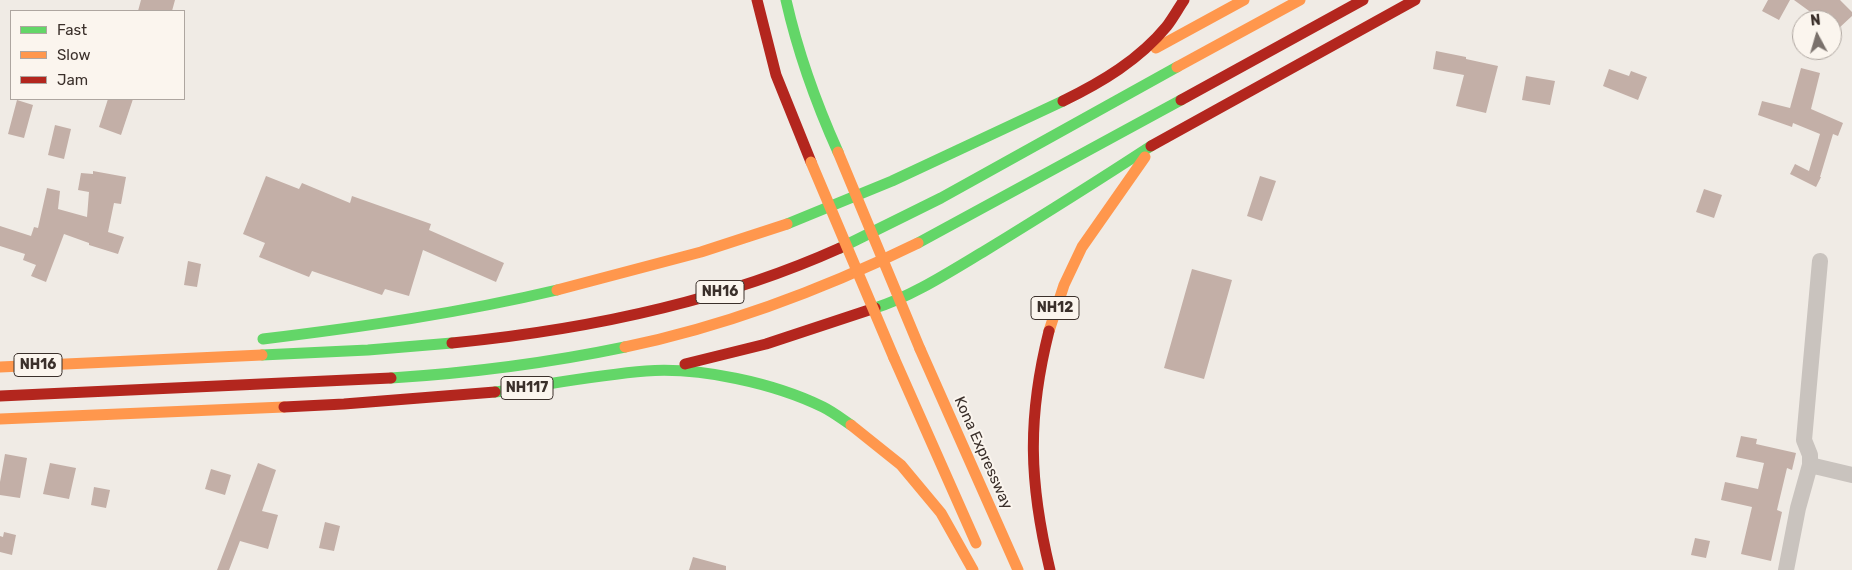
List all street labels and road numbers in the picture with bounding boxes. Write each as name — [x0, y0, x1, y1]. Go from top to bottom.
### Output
road number: NH16 — [696, 280, 744, 304]
road number: NH12 — [1031, 296, 1079, 320]
road number: NH16 — [14, 354, 62, 376]
road number: NH117 — [501, 376, 553, 399]
street label: Kona Expressway — [950, 394, 1016, 512]

